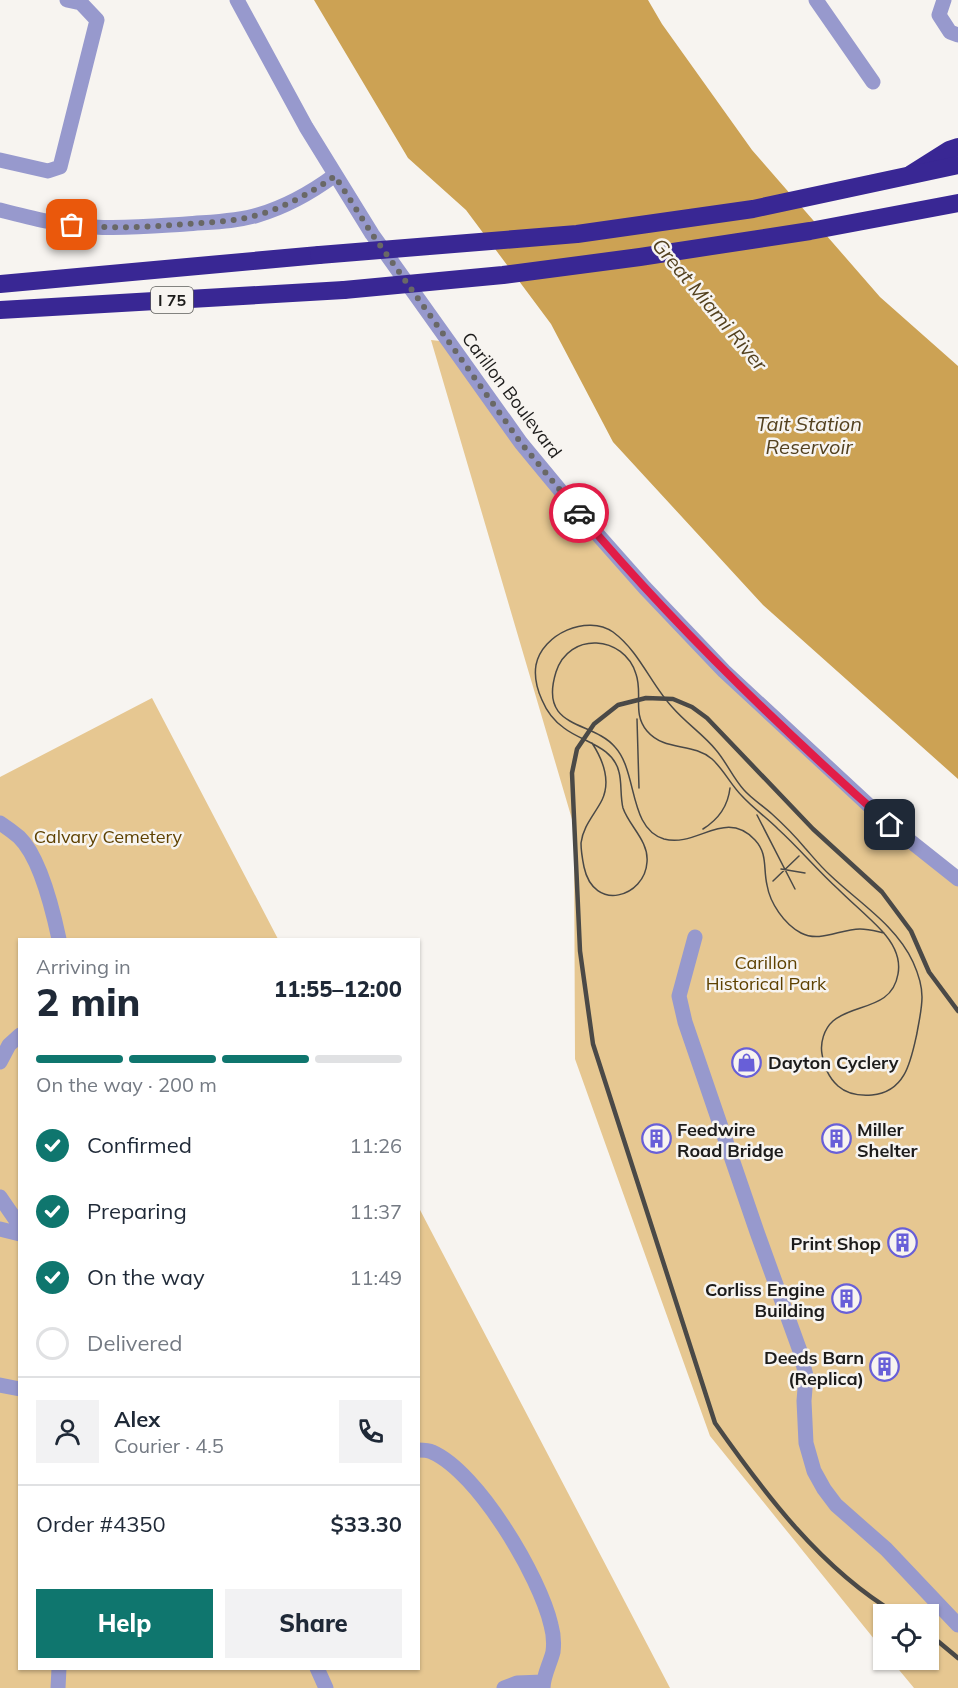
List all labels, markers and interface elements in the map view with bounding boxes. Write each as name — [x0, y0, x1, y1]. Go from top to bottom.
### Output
pin — [46, 199, 97, 250]
icon: bag — [55, 208, 88, 241]
water label: Great Miami River — [647, 233, 773, 376]
road number: I 75 — [151, 287, 193, 313]
street label: Carillon Boulevard — [457, 327, 567, 463]
water label: Tait Station Reservoir — [756, 411, 862, 459]
courier — [549, 483, 609, 543]
icon: car — [563, 497, 596, 530]
pin — [864, 799, 915, 850]
icon: home — [873, 808, 906, 841]
park label: Calvary Cemetery — [34, 825, 183, 848]
park label: Carillon Historical Park — [706, 951, 827, 995]
text: Arriving in — [36, 954, 131, 979]
text: 11:55–12:00 — [274, 975, 402, 1003]
text: 2 min — [36, 977, 141, 1026]
shop icon: Dayton Cyclery — [731, 1046, 763, 1078]
place label: Dayton Cyclery — [768, 1051, 899, 1074]
text: On the way · 200 m — [36, 1072, 217, 1097]
place label: Feedwire Road Bridge — [677, 1118, 784, 1162]
place label: Miller Shelter — [857, 1118, 919, 1162]
building icon: Feedwire Road Bridge — [640, 1123, 672, 1155]
building icon: Miller Shelter — [820, 1123, 852, 1155]
icon: check — [36, 1129, 69, 1162]
text: Confirmed — [87, 1131, 192, 1159]
text: 11:26 — [349, 1133, 402, 1158]
icon: check — [36, 1195, 69, 1228]
text: Preparing — [87, 1197, 187, 1225]
text: 11:37 — [349, 1199, 402, 1224]
building icon: Print Shop — [886, 1227, 918, 1259]
place label: Print Shop — [791, 1232, 881, 1255]
icon: check — [36, 1261, 69, 1294]
text: On the way — [87, 1263, 205, 1291]
text: 11:49 — [349, 1265, 402, 1290]
place label: Corliss Engine Building — [705, 1278, 825, 1322]
building icon: Corliss Engine Building — [830, 1283, 862, 1315]
text: Delivered — [87, 1329, 182, 1357]
place label: Deeds Barn (Replica) — [764, 1346, 864, 1390]
building icon: Deeds Barn (Replica) — [869, 1351, 901, 1383]
button: person — [36, 1400, 99, 1463]
button: phone — [339, 1400, 402, 1463]
text: Alex — [114, 1405, 160, 1433]
text: Courier · 4.5 — [114, 1433, 224, 1458]
text: Order #4350 — [36, 1510, 166, 1538]
text: $33.30 — [331, 1510, 402, 1538]
button: Help — [36, 1589, 213, 1658]
button: Share — [225, 1589, 402, 1658]
map controls — [873, 1604, 939, 1670]
button: locate — [873, 1604, 939, 1670]

